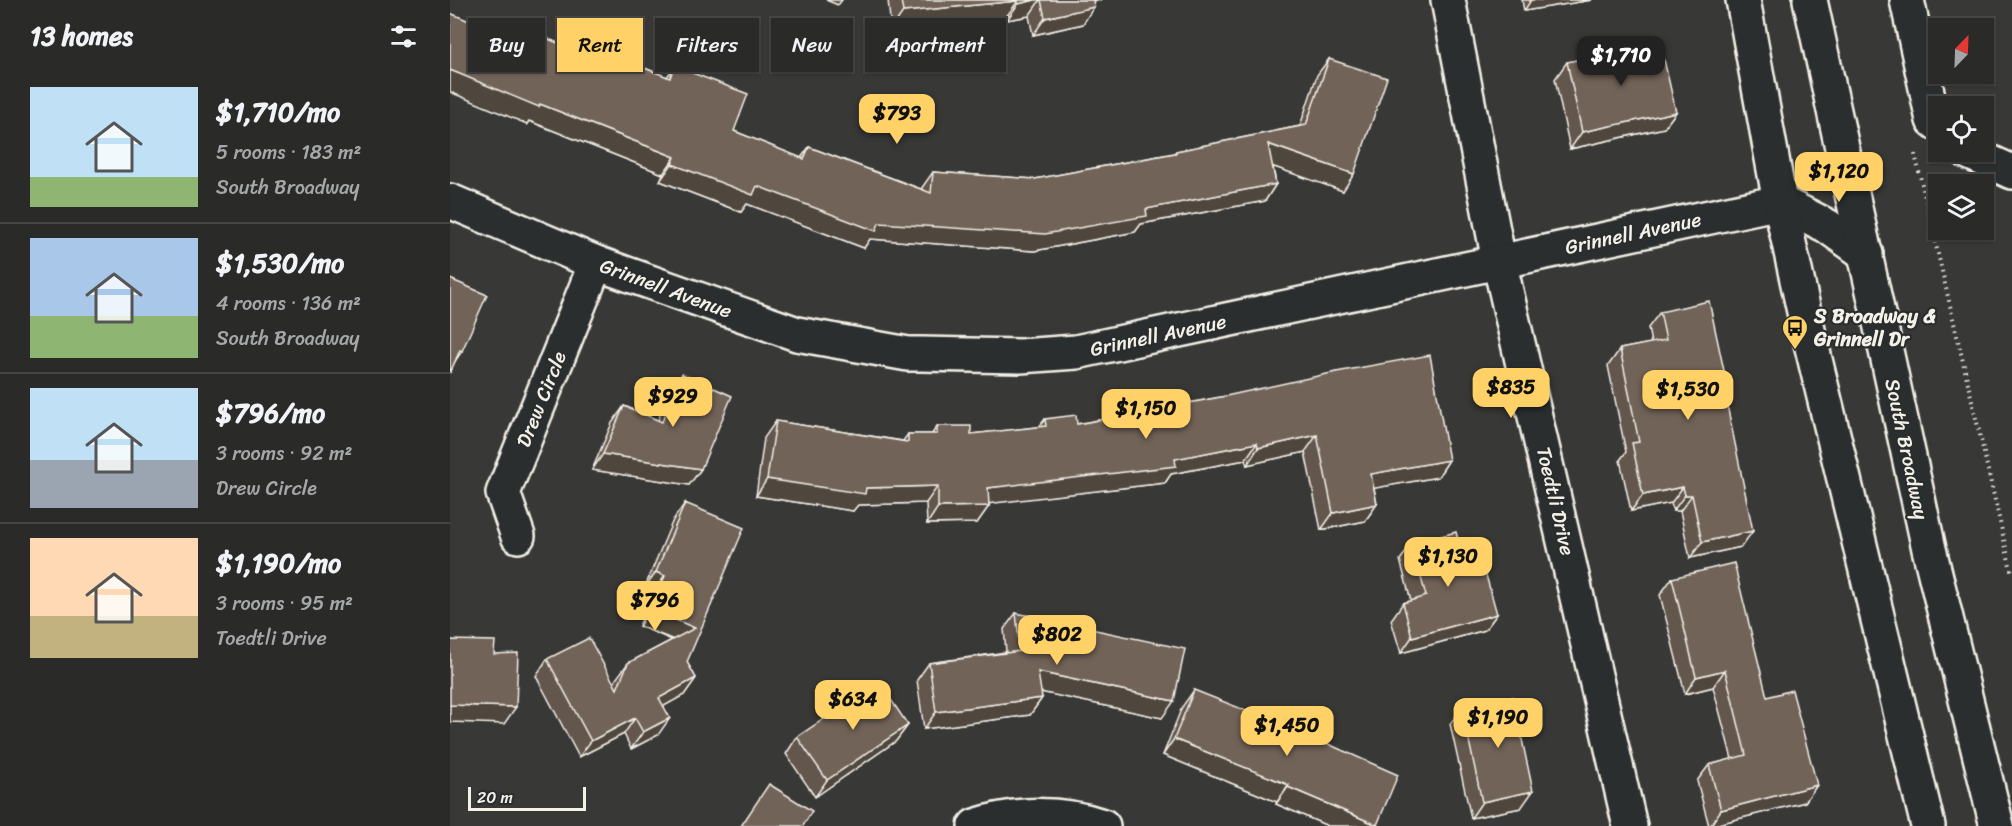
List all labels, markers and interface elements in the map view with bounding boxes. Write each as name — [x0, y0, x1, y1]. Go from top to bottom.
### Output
text: 13 homes — [30, 13, 133, 59]
chip: Buy — [468, 18, 545, 72]
chip: Rent — [557, 18, 643, 72]
chip: Filters — [655, 18, 759, 72]
chip: New — [771, 18, 853, 72]
chip: Apartment — [865, 18, 1006, 72]
north arrow — [1928, 18, 1994, 84]
map controls — [1928, 18, 1994, 240]
icon: filters — [387, 20, 420, 53]
pin: $1,710 — [1572, 36, 1670, 87]
text: $1,710 — [1591, 38, 1651, 73]
text: $1,710/mo — [216, 89, 340, 135]
pin: $793 — [861, 94, 933, 145]
text: $793 — [873, 96, 921, 131]
button: locate — [1928, 96, 1994, 162]
icon: home — [78, 111, 150, 183]
text: 5 rooms · 183 m² — [216, 135, 361, 170]
pin: $1,120 — [1790, 152, 1888, 203]
text: $1,120 — [1809, 154, 1869, 189]
text: South Broadway — [216, 170, 359, 205]
button: layers — [1928, 174, 1994, 240]
street label: Grinnell Avenue — [1562, 202, 1705, 265]
text: $1,530/mo — [216, 240, 344, 286]
street label: Grinnell Avenue — [595, 248, 737, 329]
icon: home — [78, 262, 150, 334]
text: 4 rooms · 136 m² — [216, 286, 361, 321]
place label: S Broadway & Grinnell Dr — [1813, 299, 1936, 357]
street label: Grinnell Avenue — [1087, 304, 1230, 367]
bus stop icon: S Broadway & Grinnell Dr — [1780, 313, 1810, 351]
text: South Broadway — [216, 321, 359, 356]
street label: Drew Circle — [506, 345, 577, 453]
pin: $835 — [1475, 368, 1547, 419]
text: $835 — [1487, 370, 1535, 405]
pin: $1,530 — [1639, 370, 1737, 421]
text: $1,530 — [1656, 372, 1720, 407]
street label: South Broadway — [1874, 375, 1939, 524]
pin: $929 — [637, 377, 709, 428]
text: $929 — [648, 379, 698, 414]
pin: $1,150 — [1097, 389, 1195, 440]
text: $796/mo — [216, 390, 325, 436]
text: $1,150 — [1116, 391, 1176, 426]
icon: home — [78, 412, 150, 484]
text: 3 rooms · 92 m² — [216, 436, 352, 471]
street label: Toedtli Drive — [1526, 443, 1585, 559]
text: Drew Circle — [216, 471, 317, 506]
pin: $1,130 — [1399, 537, 1497, 588]
text: $1,130 — [1418, 539, 1478, 574]
text: $1,190/mo — [216, 540, 341, 586]
icon: home — [78, 562, 150, 634]
pin: $796 — [619, 581, 691, 632]
text: $796 — [631, 583, 679, 618]
text: 3 rooms · 95 m² — [216, 586, 353, 621]
pin: $802 — [1021, 615, 1093, 666]
text: $802 — [1032, 617, 1082, 652]
text: Toedtli Drive — [216, 621, 327, 656]
pin: $634 — [817, 680, 889, 731]
text: $634 — [829, 682, 877, 717]
pin: $1,190 — [1449, 698, 1547, 749]
text: $1,190 — [1468, 700, 1528, 735]
pin: $1,450 — [1238, 706, 1336, 757]
text: $1,450 — [1255, 708, 1319, 743]
text: 20 m — [477, 783, 513, 812]
scale bar — [468, 784, 586, 812]

